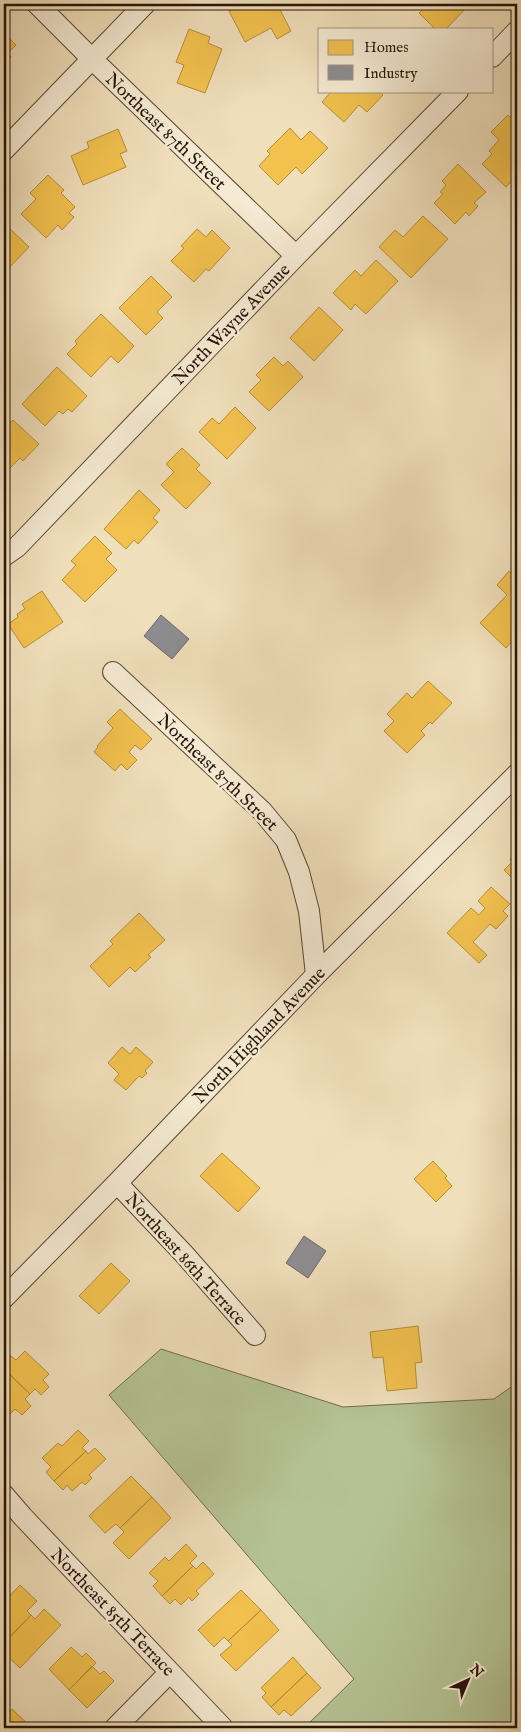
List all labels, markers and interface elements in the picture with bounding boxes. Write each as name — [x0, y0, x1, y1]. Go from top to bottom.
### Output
legend — [318, 28, 494, 92]
text: Homes — [364, 38, 408, 57]
text: Industry — [364, 64, 418, 83]
street label: Northeast 87th Street — [100, 68, 230, 196]
street label: North Wayne Avenue — [168, 259, 296, 391]
street label: Northeast 87th Street — [152, 709, 282, 837]
street label: North Highland Avenue — [189, 963, 331, 1109]
street label: Northeast 86th Terrace — [119, 1189, 251, 1331]
street label: Northeast 85th Terrace — [45, 1544, 179, 1682]
north arrow — [444, 1654, 494, 1704]
text: N — [465, 1660, 487, 1682]

